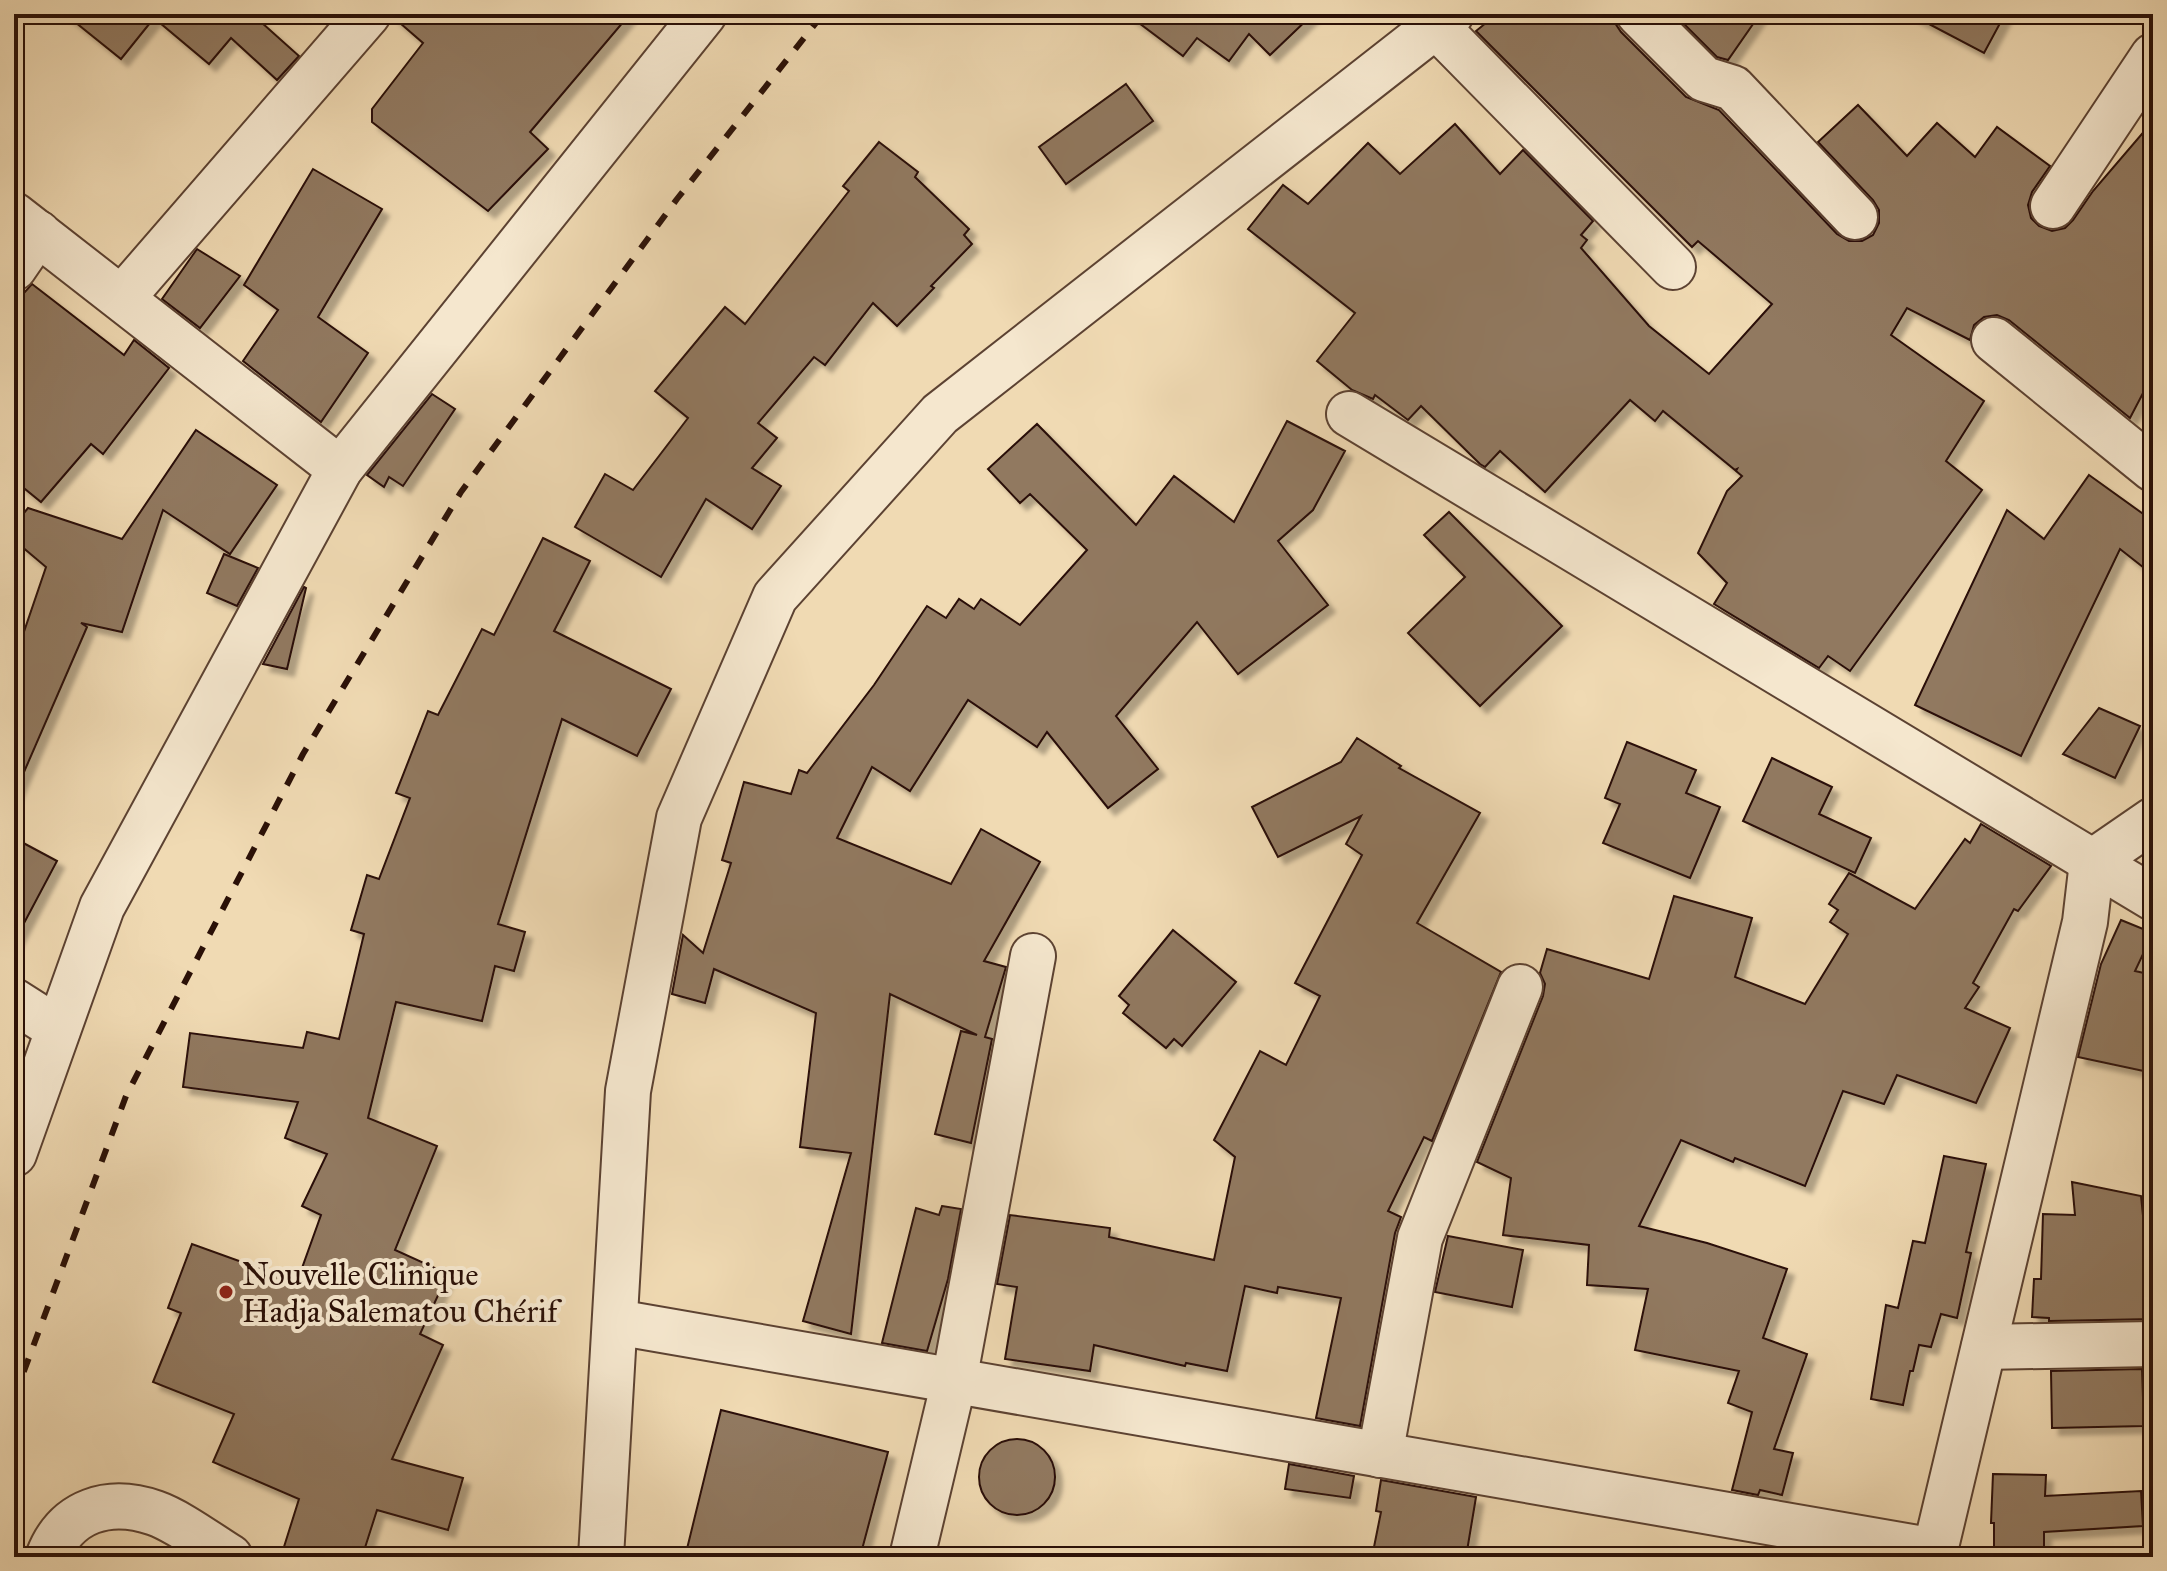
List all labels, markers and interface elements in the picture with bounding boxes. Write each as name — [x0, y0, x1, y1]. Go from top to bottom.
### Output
place label: Nouvelle Clinique Hadja Salematou Chérif — [242, 1255, 563, 1331]
marker: Nouvelle Clinique Hadja Salematou Chérif — [217, 1283, 235, 1301]

